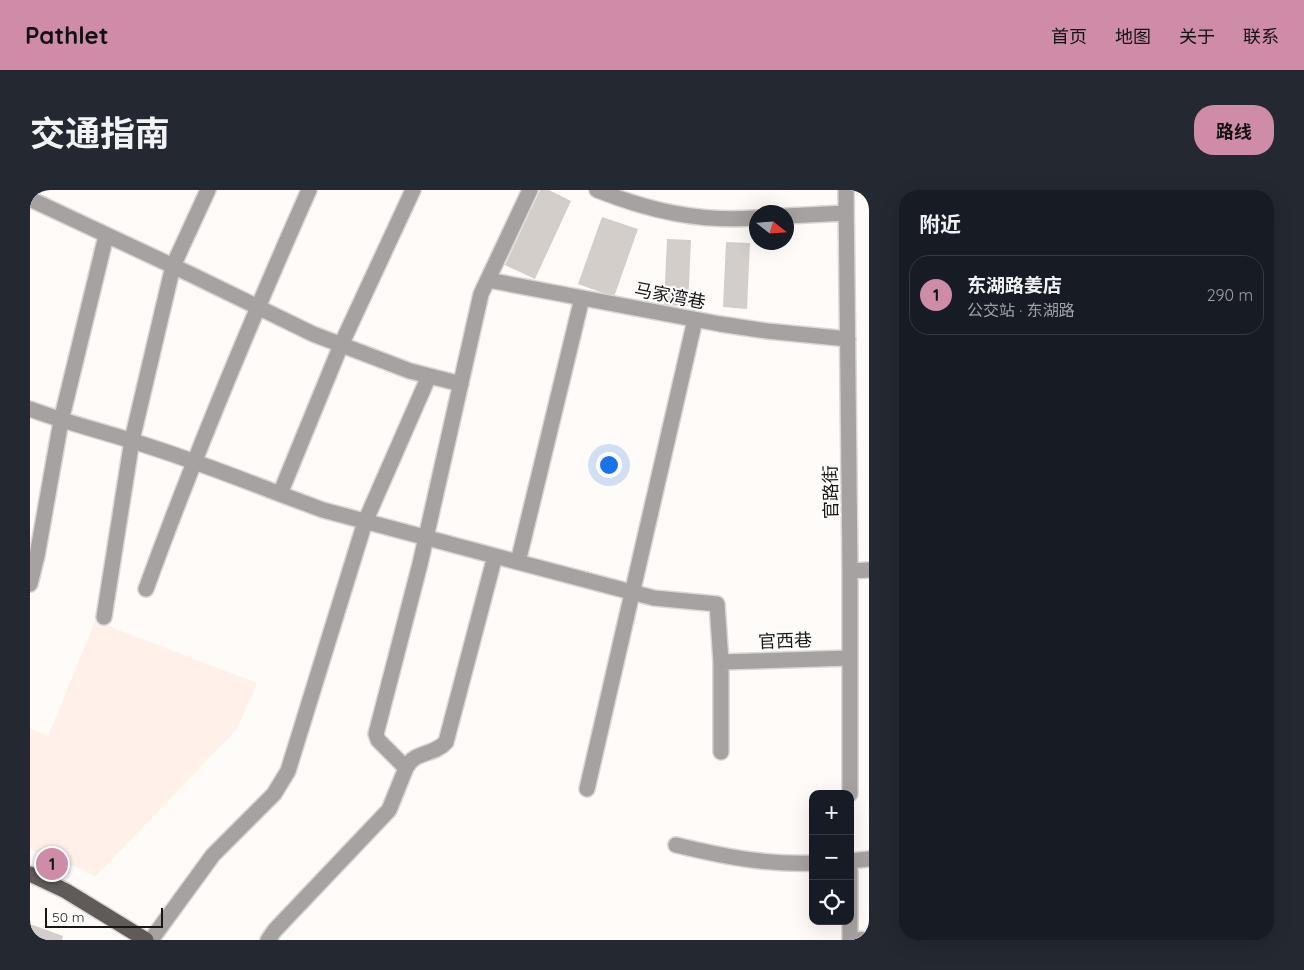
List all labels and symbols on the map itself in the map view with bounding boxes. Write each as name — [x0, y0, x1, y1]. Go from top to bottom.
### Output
north arrow — [749, 205, 794, 250]
street label: 马家湾巷 — [633, 277, 708, 314]
your location — [596, 452, 622, 478]
street label: 官路街 — [819, 465, 842, 519]
street label: 官西巷 — [758, 628, 812, 653]
pin: 1 — [36, 845, 68, 883]
scale bar — [45, 905, 162, 928]

